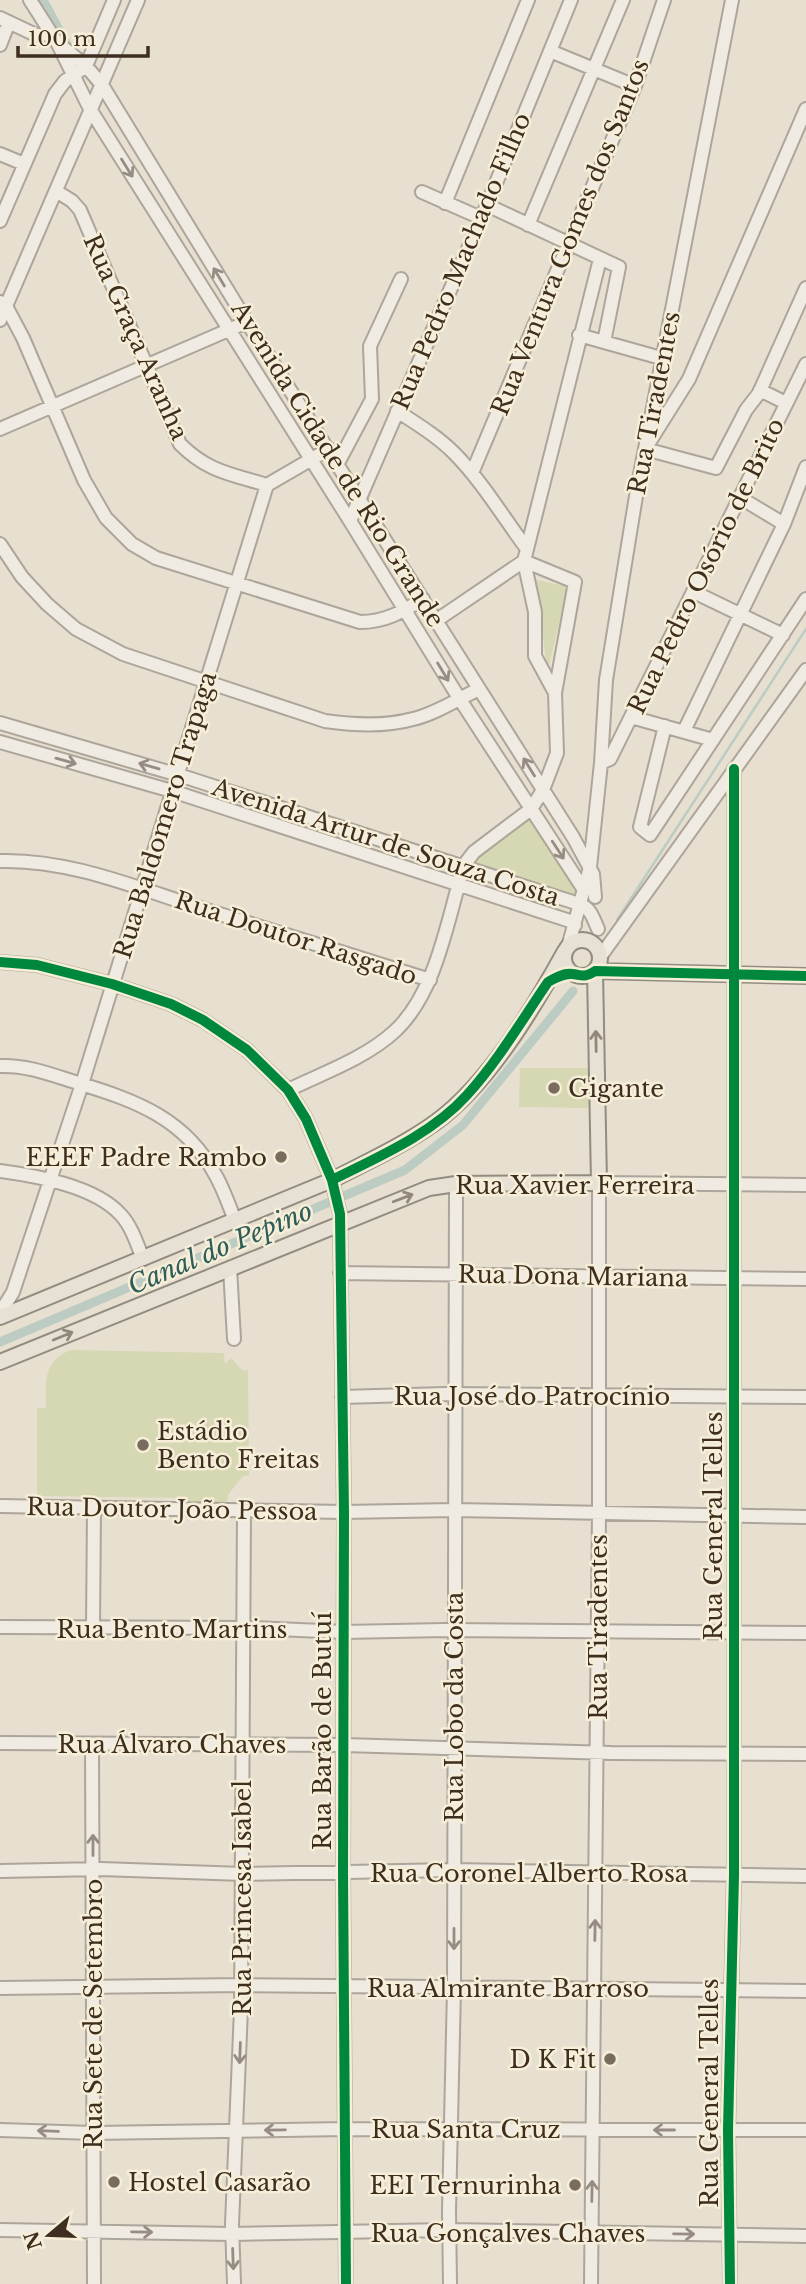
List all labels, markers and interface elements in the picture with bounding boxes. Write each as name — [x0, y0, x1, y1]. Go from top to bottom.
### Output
scale bar — [18, 14, 147, 58]
text: 100 m — [28, 26, 96, 52]
street label: Rua Ventura Gomes dos Santos — [485, 54, 655, 420]
street label: Rua Pedro Machado Filho — [385, 108, 537, 414]
one-way arrow — [121, 157, 135, 177]
street label: Rua Graça Aranha — [78, 230, 195, 445]
one-way arrow — [212, 267, 226, 287]
street label: Avenida Cidade de Rio Grande — [225, 295, 451, 632]
street label: Rua Tiradentes — [622, 309, 686, 497]
street label: Rua Pedro Osório de Brito — [622, 413, 790, 719]
one-way arrow — [437, 662, 451, 682]
street label: Rua Baldomero Trapaga — [108, 667, 223, 962]
one-way arrow — [54, 755, 76, 768]
one-way arrow — [521, 758, 535, 778]
one-way arrow — [138, 759, 160, 772]
street label: Avenida Artur de Souza Costa — [208, 772, 564, 912]
one-way arrow — [551, 839, 565, 859]
street label: Rua Doutor Rasgado — [171, 885, 421, 991]
one-way arrow — [589, 1030, 603, 1053]
place label: Gigante — [568, 1074, 664, 1103]
marker: Gigante — [546, 1080, 562, 1096]
place label: EEEF Padre Rambo — [26, 1143, 267, 1172]
marker: EEEF Padre Rambo — [273, 1149, 289, 1165]
street label: Rua Xavier Ferreira — [455, 1171, 695, 1200]
one-way arrow — [392, 1190, 414, 1203]
water label: Canal do Pepino — [123, 1195, 317, 1301]
street label: Rua Dona Mariana — [458, 1259, 689, 1293]
one-way arrow — [52, 1329, 74, 1342]
street label: Rua José do Patrocínio — [394, 1382, 670, 1411]
street label: Rua General Telles — [699, 1411, 728, 1641]
place label: Estádio Bento Freitas — [157, 1417, 320, 1474]
marker: Estádio Bento Freitas — [135, 1437, 151, 1453]
street label: Rua Doutor João Pessoa — [26, 1492, 318, 1526]
street label: Rua Tiradentes — [584, 1534, 613, 1720]
street label: Rua Lobo da Costa — [440, 1591, 469, 1822]
street label: Rua Barão de Butuí — [308, 1611, 337, 1850]
street label: Rua Bento Martins — [57, 1615, 287, 1644]
street label: Rua Álvaro Chaves — [58, 1730, 286, 1759]
street label: Rua Princesa Isabel — [228, 1780, 257, 2016]
one-way arrow — [86, 1834, 100, 1857]
street label: Rua Coronel Alberto Rosa — [370, 1859, 689, 1888]
street label: Rua Sete de Setembro — [79, 1878, 108, 2150]
one-way arrow — [589, 1919, 602, 1942]
one-way arrow — [447, 1927, 461, 1950]
street label: Rua Almirante Barroso — [367, 1974, 649, 2003]
street label: Rua General Telles — [695, 1978, 724, 2208]
one-way arrow — [233, 2041, 246, 2064]
place label: D K Fit — [510, 2045, 596, 2074]
marker: D K Fit — [602, 2051, 618, 2067]
street label: Rua Santa Cruz — [371, 2115, 561, 2144]
one-way arrow — [264, 2123, 287, 2136]
one-way arrow — [653, 2123, 676, 2137]
one-way arrow — [37, 2125, 60, 2138]
place label: Hostel Casarão — [128, 2168, 311, 2197]
place label: EEI Ternurinha — [370, 2171, 562, 2200]
marker: Hostel Casarão — [106, 2174, 122, 2190]
marker: EEI Ternurinha — [567, 2177, 583, 2193]
one-way arrow — [585, 2180, 599, 2203]
north arrow — [14, 2200, 84, 2270]
street label: Rua Gonçalves Chaves — [371, 2219, 645, 2248]
one-way arrow — [130, 2225, 153, 2239]
one-way arrow — [672, 2227, 695, 2241]
text: N — [20, 2228, 47, 2253]
one-way arrow — [226, 2247, 239, 2270]

